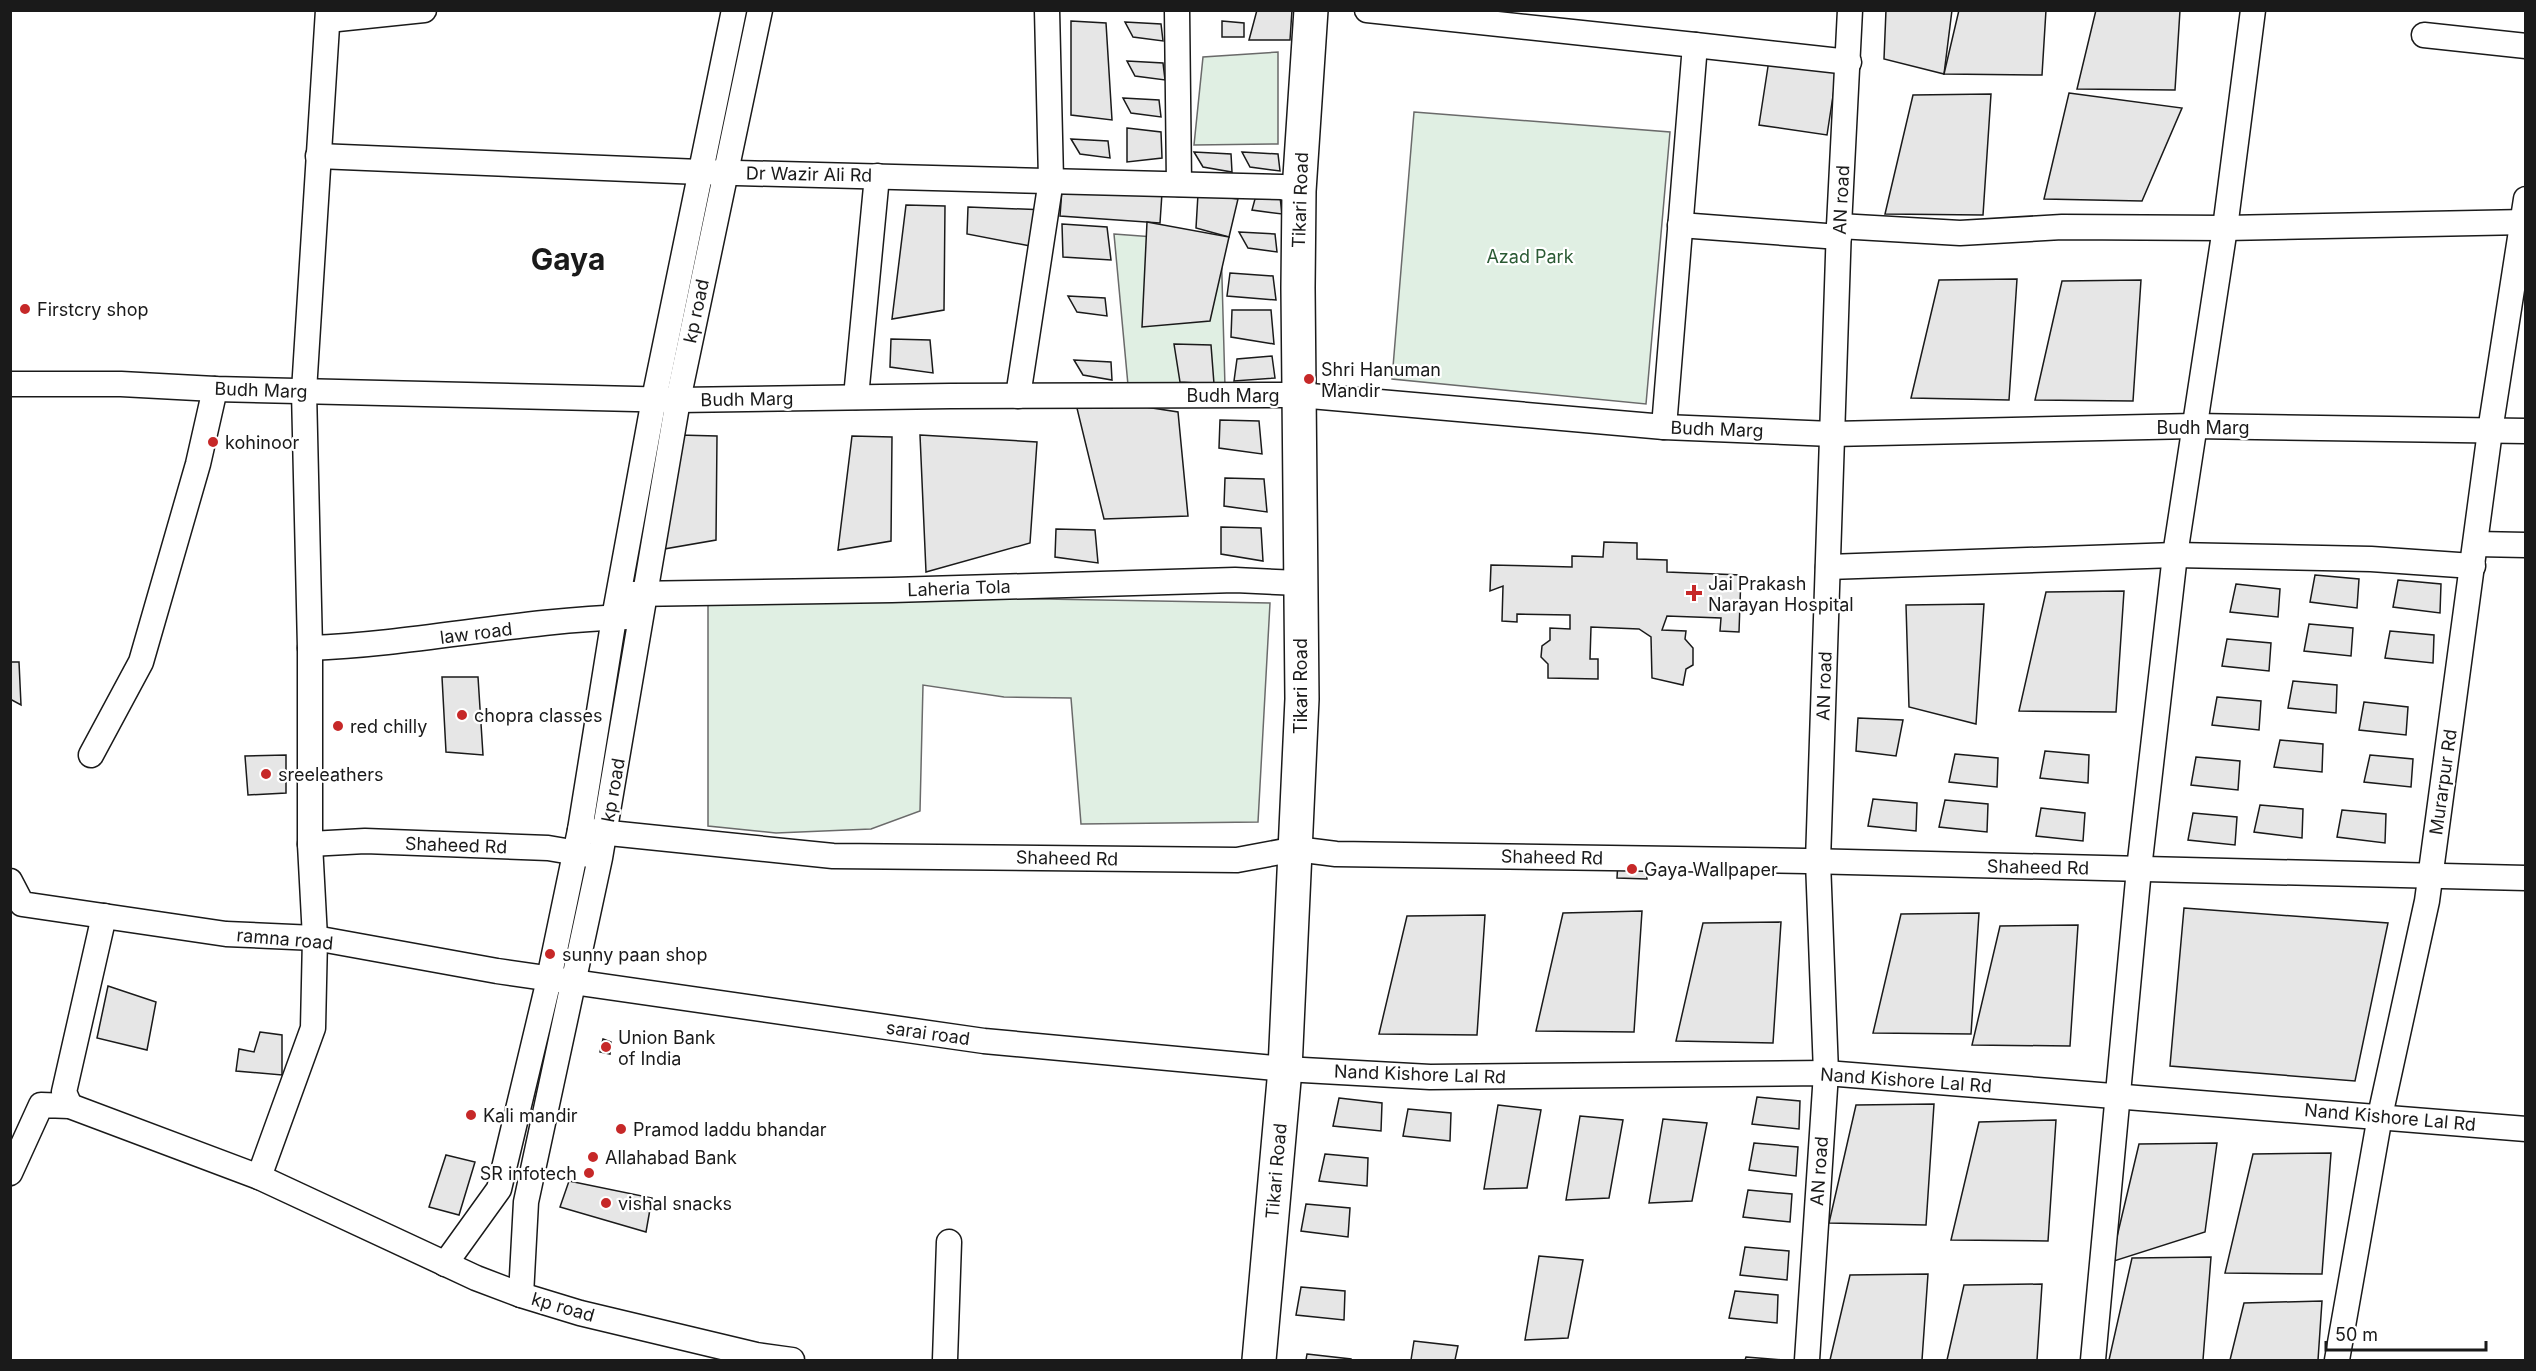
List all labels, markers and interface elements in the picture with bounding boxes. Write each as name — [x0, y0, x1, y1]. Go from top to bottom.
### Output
street label: Tikari Road — [1288, 152, 1312, 248]
street label: Dr Wazir Ali Rd — [746, 162, 872, 186]
street label: AN road — [1829, 165, 1853, 235]
district label: Gaya — [531, 241, 605, 277]
park label: Azad Park — [1486, 246, 1574, 267]
street label: kp road — [679, 277, 713, 345]
place label: Firstcry shop — [37, 299, 148, 320]
marker: Firstcry shop — [18, 302, 32, 316]
place label: Shri Hanuman Mandir — [1321, 359, 1441, 401]
marker: Shri Hanuman Mandir — [1302, 372, 1316, 386]
street label: Budh Marg — [214, 378, 308, 402]
street label: Budh Marg — [1186, 385, 1280, 406]
street label: Budh Marg — [700, 388, 794, 410]
street label: Budh Marg — [1670, 417, 1764, 441]
street label: Budh Marg — [2156, 417, 2250, 438]
place label: kohinoor — [225, 432, 299, 453]
marker: kohinoor — [206, 435, 220, 449]
place label: Jai Prakash Narayan Hospital — [1708, 573, 1854, 615]
street label: Laheria Tola — [907, 576, 1011, 600]
marker: Jai Prakash Narayan Hospital — [1685, 584, 1703, 602]
street label: law road — [439, 618, 513, 648]
street label: Tikari Road — [1290, 638, 1311, 734]
street label: AN road — [1812, 651, 1836, 721]
place label: chopra classes — [474, 705, 602, 726]
marker: chopra classes — [455, 708, 469, 722]
place label: red chilly — [350, 716, 427, 737]
marker: red chilly — [331, 719, 345, 733]
street label: Murarpur Rd — [2425, 728, 2461, 836]
street label: kp road — [597, 756, 629, 824]
place label: sreeleathers — [278, 764, 383, 785]
marker: sreeleathers — [259, 767, 273, 781]
street label: Shaheed Rd — [404, 833, 508, 857]
street label: Shaheed Rd — [1501, 846, 1603, 868]
street label: Shaheed Rd — [1016, 847, 1118, 869]
street label: Shaheed Rd — [1987, 856, 2089, 878]
place label: Gaya Wallpaper — [1644, 859, 1778, 880]
marker: Gaya Wallpaper — [1625, 862, 1639, 876]
street label: ramna road — [236, 924, 334, 954]
place label: sunny paan shop — [562, 944, 707, 965]
marker: sunny paan shop — [543, 947, 557, 961]
street label: sarai road — [885, 1017, 971, 1049]
place label: Union Bank of India — [618, 1027, 715, 1069]
marker: Union Bank of India — [599, 1040, 613, 1054]
street label: Nand Kishore Lal Rd — [1334, 1061, 1506, 1087]
street label: Nand Kishore Lal Rd — [1819, 1064, 1993, 1096]
street label: Nand Kishore Lal Rd — [2303, 1099, 2477, 1135]
place label: Kali mandir — [483, 1105, 578, 1126]
marker: Kali mandir — [464, 1108, 478, 1122]
place label: Pramod laddu bhandar — [633, 1119, 827, 1140]
marker: Pramod laddu bhandar — [614, 1122, 628, 1136]
street label: Tikari Road — [1261, 1122, 1291, 1220]
street label: AN road — [1806, 1136, 1832, 1206]
place label: Allahabad Bank — [605, 1147, 737, 1168]
marker: Allahabad Bank — [586, 1150, 600, 1164]
place label: SR infotech — [480, 1163, 577, 1184]
marker: SR infotech — [582, 1166, 596, 1180]
place label: vishal snacks — [618, 1193, 732, 1214]
marker: vishal snacks — [599, 1196, 613, 1210]
street label: kp road — [529, 1288, 597, 1326]
scale bar — [2326, 1314, 2486, 1352]
text: 50 m — [2335, 1324, 2378, 1345]

